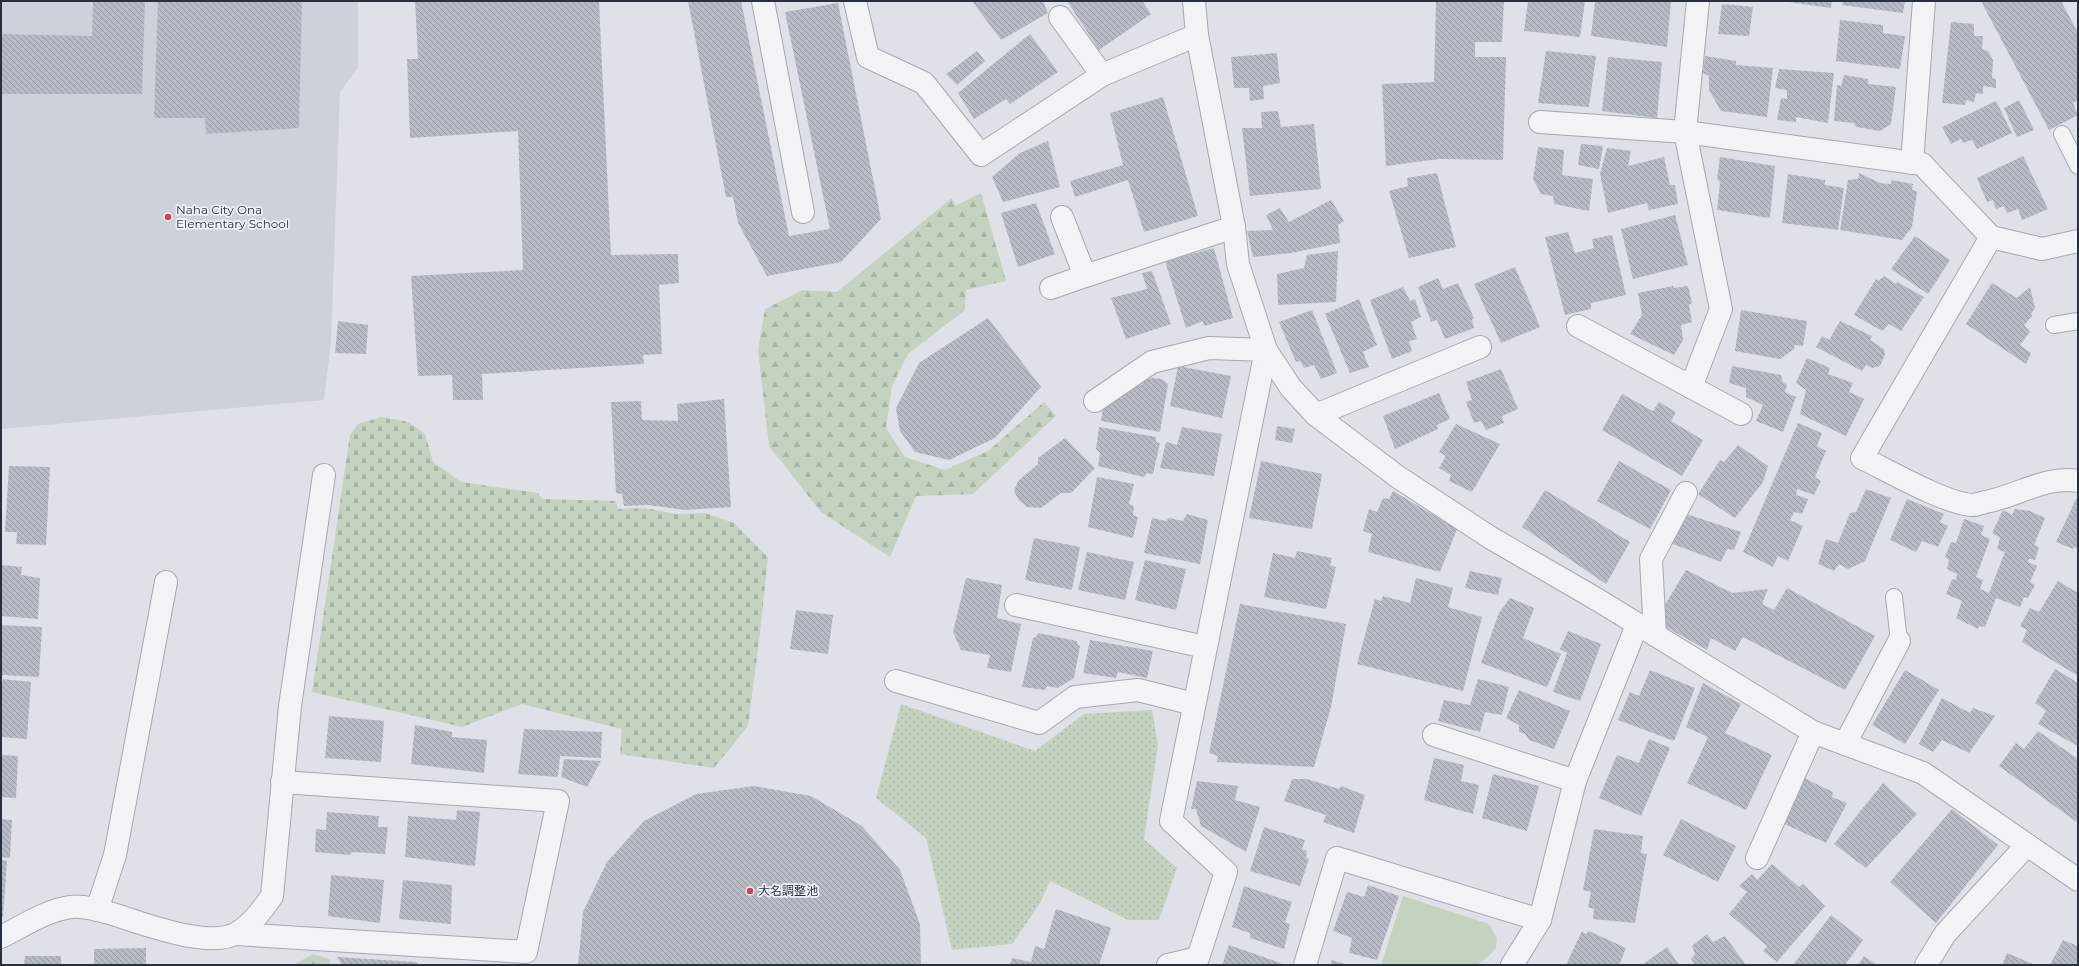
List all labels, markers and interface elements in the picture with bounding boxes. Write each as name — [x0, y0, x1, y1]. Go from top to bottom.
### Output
place label: Naha City Ona Elementary School — [176, 202, 289, 231]
marker: Naha City Ona Elementary School — [163, 212, 173, 222]
place label: 大名調整池 — [758, 883, 818, 898]
marker: 大名調整池 — [745, 886, 755, 896]

